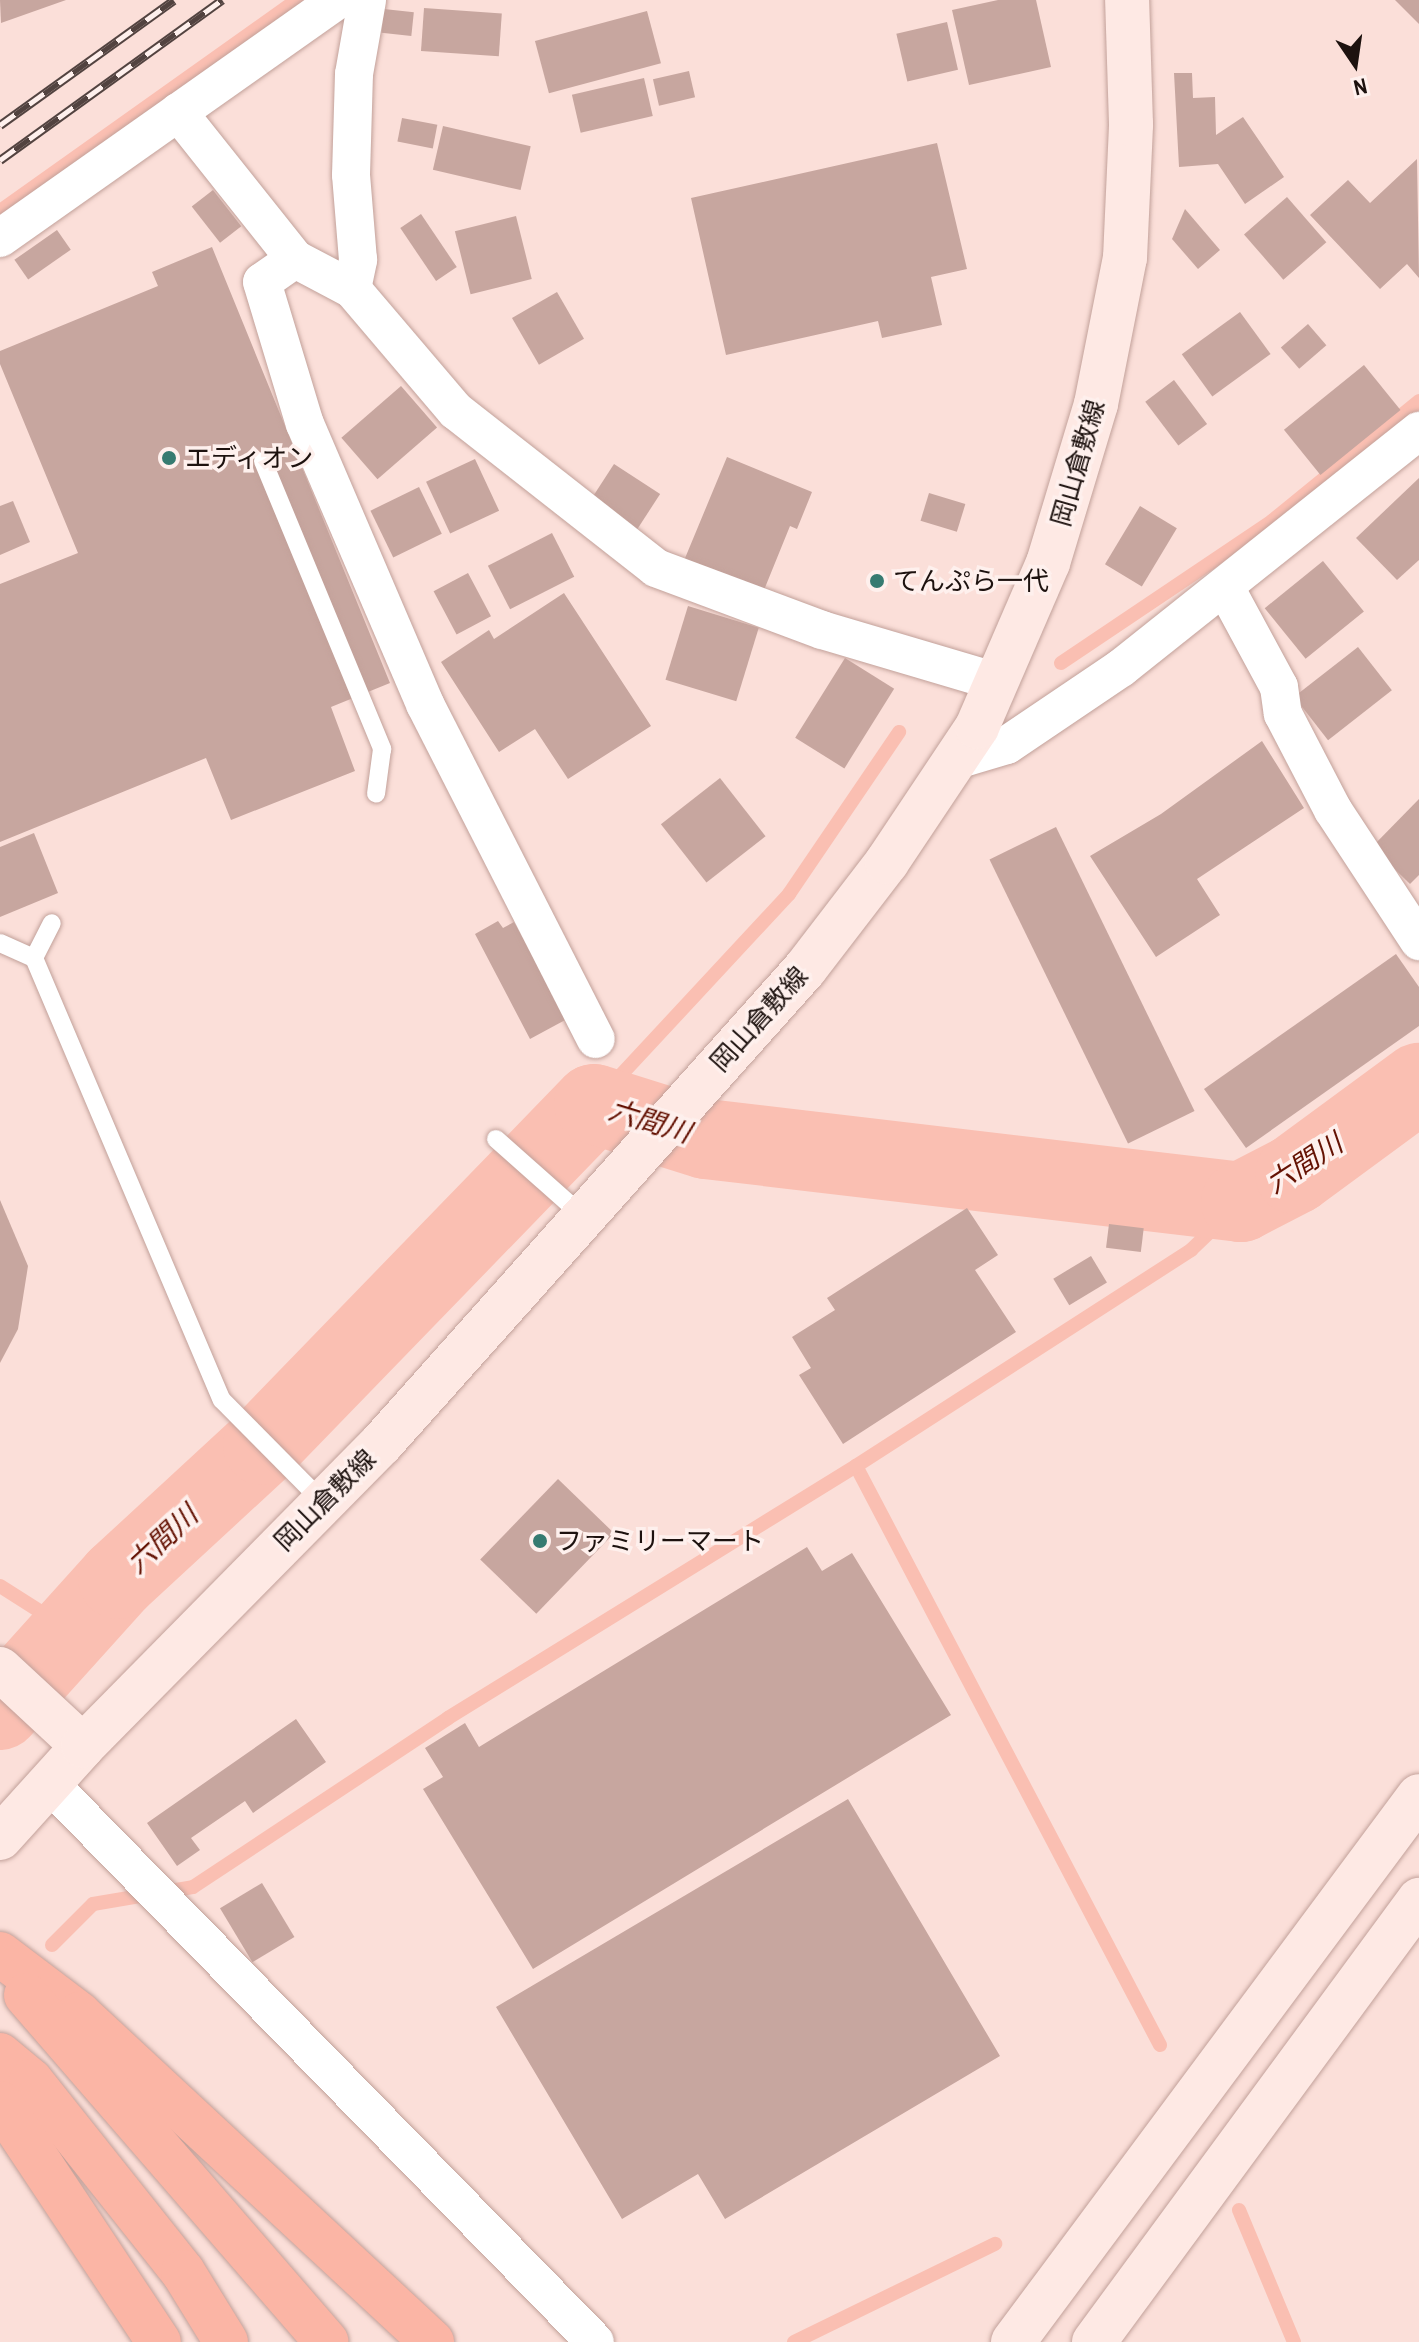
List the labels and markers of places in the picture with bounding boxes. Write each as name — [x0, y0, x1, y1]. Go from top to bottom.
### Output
place label: エディオン — [185, 442, 315, 474]
marker: エディオン — [160, 449, 178, 467]
place label: てんぷら一代 — [893, 565, 1049, 597]
marker: てんぷら一代 — [868, 572, 886, 590]
place label: ファミリーマート — [556, 1525, 764, 1557]
marker: ファミリーマート — [531, 1532, 549, 1550]

